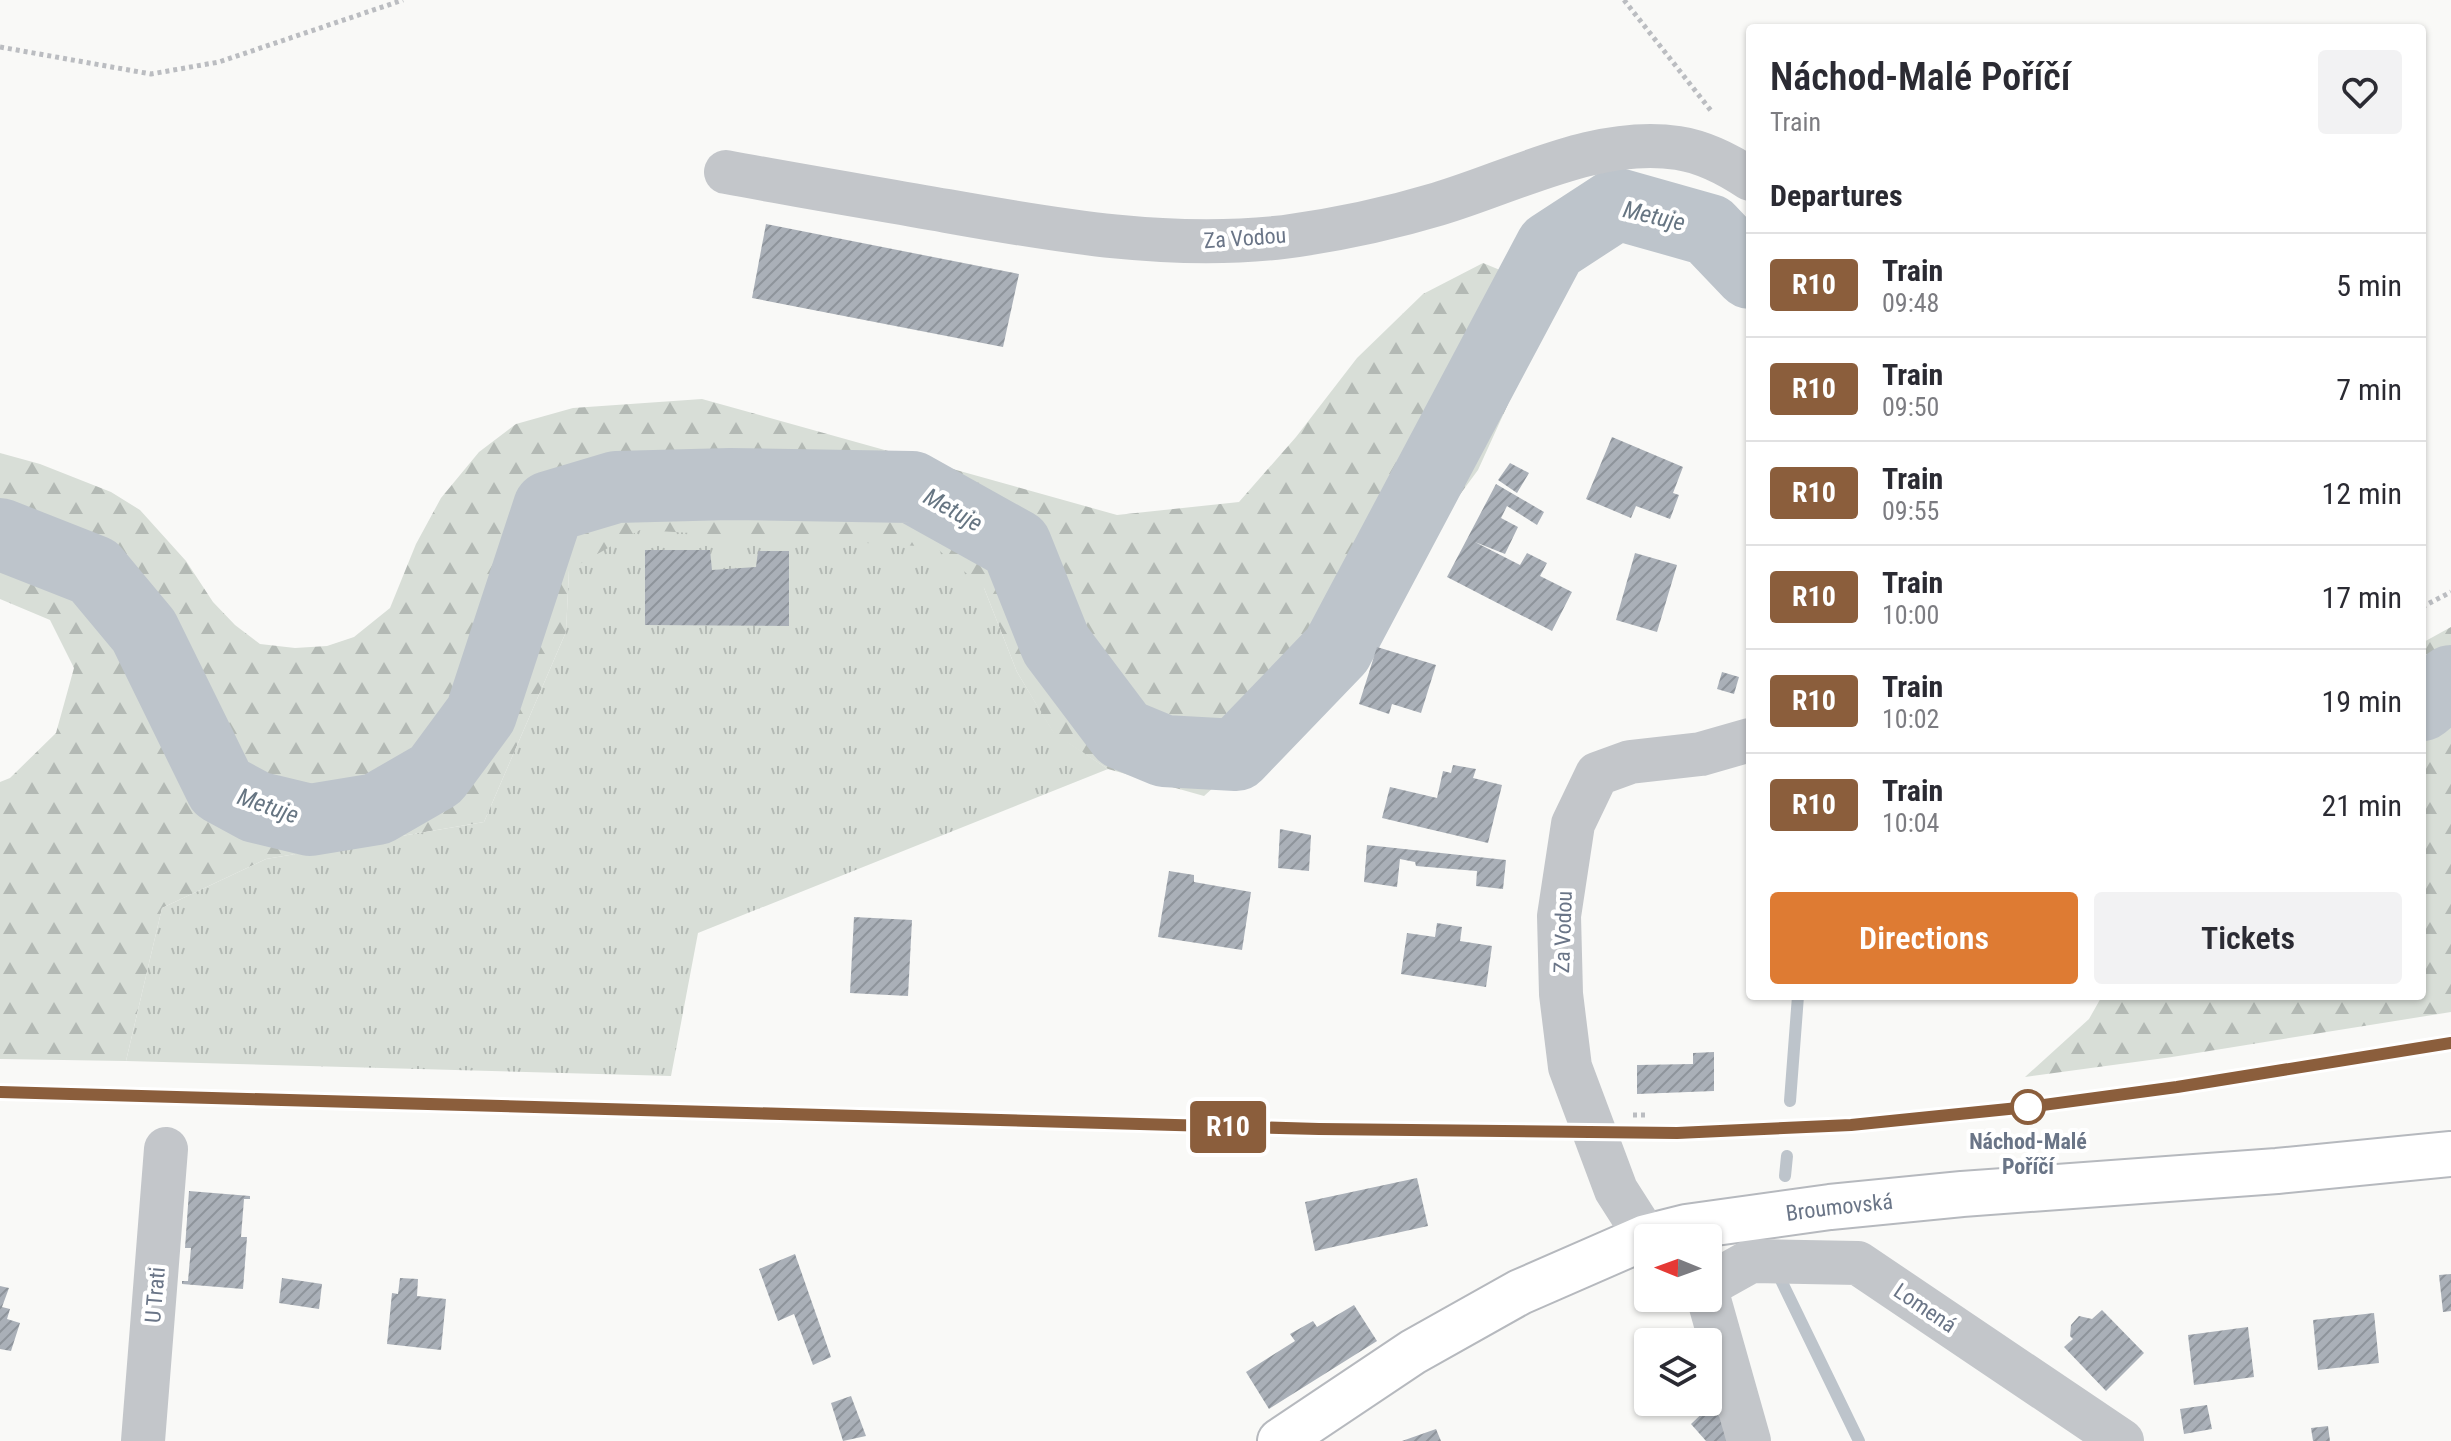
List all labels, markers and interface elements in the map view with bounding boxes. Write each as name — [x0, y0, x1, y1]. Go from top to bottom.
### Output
button: heart — [2318, 50, 2402, 134]
text: Náchod-Malé Poříčí — [1770, 55, 2070, 99]
text: Train — [1770, 107, 1821, 137]
text: Departures — [1770, 178, 1903, 213]
water label: Metuje — [1620, 195, 1688, 237]
street label: Za Vodou — [1203, 223, 1287, 253]
text: Train — [1882, 253, 1943, 288]
text: R10 — [1792, 268, 1836, 301]
text: 5 min — [2336, 268, 2402, 303]
text: 09:48 — [1882, 288, 1939, 318]
text: Train — [1882, 357, 1943, 392]
text: R10 — [1792, 372, 1836, 405]
text: 7 min — [2336, 372, 2402, 407]
text: 09:50 — [1882, 392, 1939, 422]
text: Train — [1882, 461, 1943, 496]
text: R10 — [1792, 476, 1836, 509]
text: 12 min — [2321, 476, 2402, 511]
water label: Metuje — [919, 483, 987, 538]
text: 09:55 — [1882, 496, 1939, 526]
text: Train — [1882, 565, 1943, 600]
text: R10 — [1792, 580, 1836, 613]
text: 17 min — [2321, 580, 2402, 615]
text: 10:00 — [1882, 600, 1939, 630]
text: Train — [1882, 669, 1943, 704]
text: R10 — [1792, 684, 1836, 717]
text: 19 min — [2321, 684, 2402, 719]
text: 10:02 — [1882, 704, 1939, 734]
text: Train — [1882, 773, 1943, 808]
water label: Metuje — [234, 783, 302, 829]
text: R10 — [1792, 788, 1836, 821]
text: 21 min — [2321, 788, 2402, 823]
text: 10:04 — [1882, 808, 1939, 838]
street label: Za Vodou — [1549, 890, 1577, 974]
button: Directions — [1770, 892, 2078, 984]
button: Tickets — [2094, 892, 2402, 984]
marker: Náchod-Malé Poříčí — [2011, 1090, 2045, 1124]
line badge: R10 — [1182, 1101, 1274, 1153]
text: R10 — [1206, 1110, 1250, 1143]
place label: Náchod-Malé Poříčí — [1969, 1129, 2087, 1179]
street label: Broumovská — [1784, 1188, 1894, 1226]
north arrow — [1634, 1224, 1722, 1312]
map controls — [1634, 1224, 1722, 1416]
street label: U Trati — [140, 1266, 170, 1324]
street label: Lomená — [1889, 1278, 1961, 1338]
button: layers — [1634, 1328, 1722, 1416]

